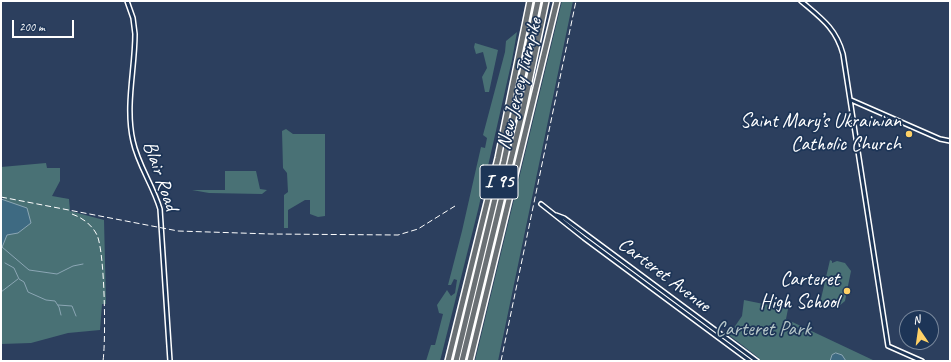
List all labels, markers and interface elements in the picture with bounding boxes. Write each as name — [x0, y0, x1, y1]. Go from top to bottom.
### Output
scale bar — [14, 12, 76, 38]
street label: New Jersey Turnpike — [492, 16, 548, 152]
text: 200 m — [19, 19, 45, 35]
place label: Saint Mary’s Ukrainian Catholic Church — [740, 110, 901, 157]
marker: Saint Mary’s Ukrainian Catholic Church — [904, 129, 914, 139]
street label: Blair Road — [137, 138, 183, 214]
road number: I 95 — [480, 165, 518, 199]
street label: Carteret Avenue — [613, 232, 715, 318]
place label: Carteret High School — [760, 268, 839, 315]
marker: Carteret High School — [842, 286, 852, 296]
north arrow — [899, 310, 939, 350]
text: N — [912, 312, 921, 327]
park label: Carteret Park — [715, 318, 811, 342]

